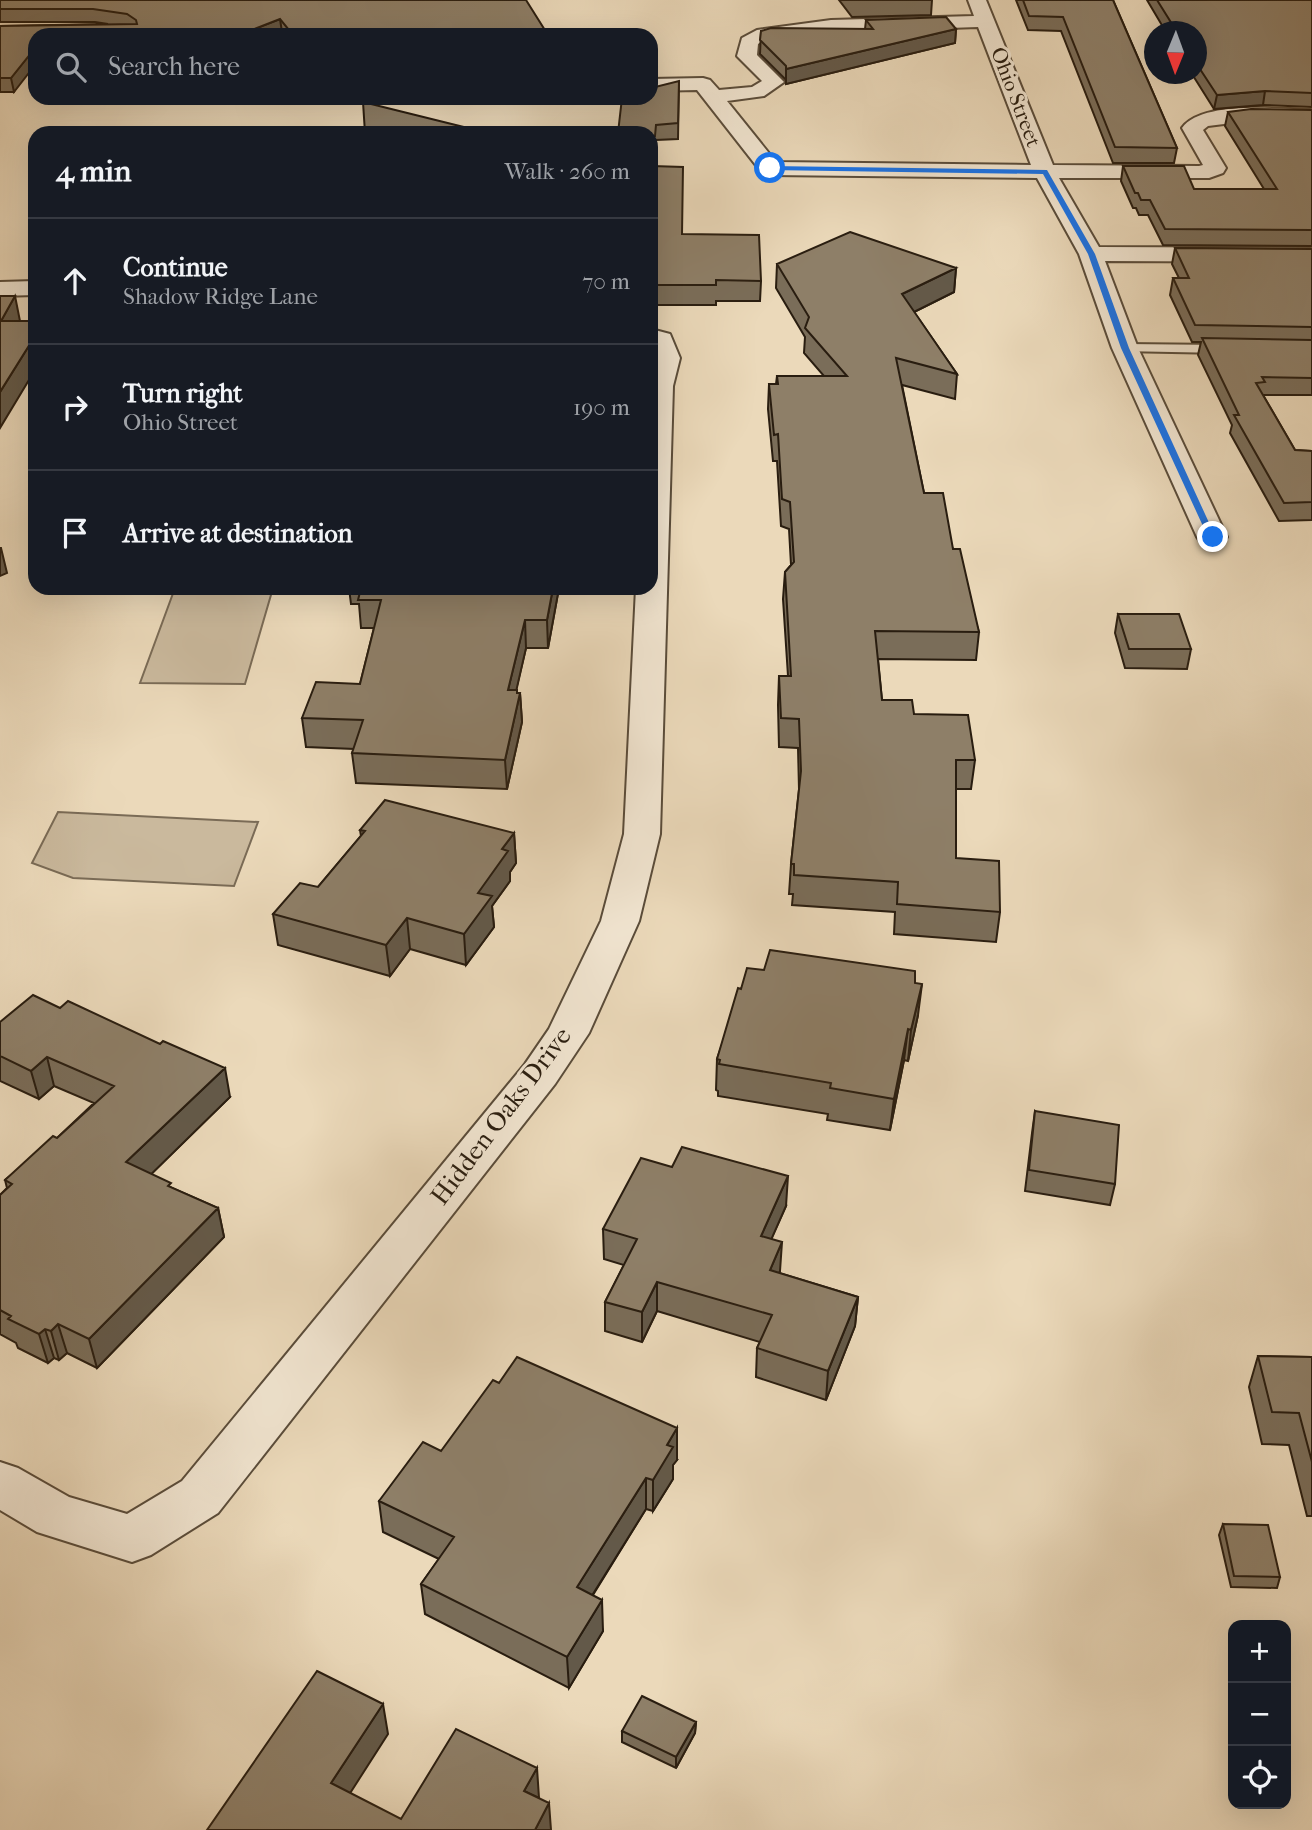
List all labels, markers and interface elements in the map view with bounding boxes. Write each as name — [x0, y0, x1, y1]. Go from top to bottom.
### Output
north arrow — [1144, 21, 1207, 84]
search box — [28, 28, 658, 105]
street label: Ohio Street — [986, 44, 1046, 151]
icon: search — [52, 48, 90, 86]
text: Search here — [108, 51, 240, 82]
route start — [754, 152, 785, 183]
text: 4 min — [56, 154, 131, 189]
text: Walk · 260 m — [505, 158, 630, 185]
text: Continue — [123, 252, 228, 283]
icon: ahead — [56, 262, 94, 300]
text: 70 m — [582, 268, 630, 295]
text: Shadow Ridge Lane — [123, 283, 318, 310]
text: Turn right — [123, 378, 243, 409]
icon: right — [56, 388, 94, 426]
text: 190 m — [573, 394, 630, 421]
text: Ohio Street — [123, 409, 238, 436]
icon: arrive — [56, 514, 94, 552]
text: Arrive at destination — [123, 518, 353, 549]
route end — [1197, 521, 1228, 552]
street label: Hidden Oaks Drive — [424, 1021, 578, 1211]
map controls — [1228, 1620, 1291, 1809]
button: + — [1228, 1620, 1291, 1683]
button: − — [1228, 1683, 1291, 1746]
button: locate — [1228, 1746, 1291, 1809]

